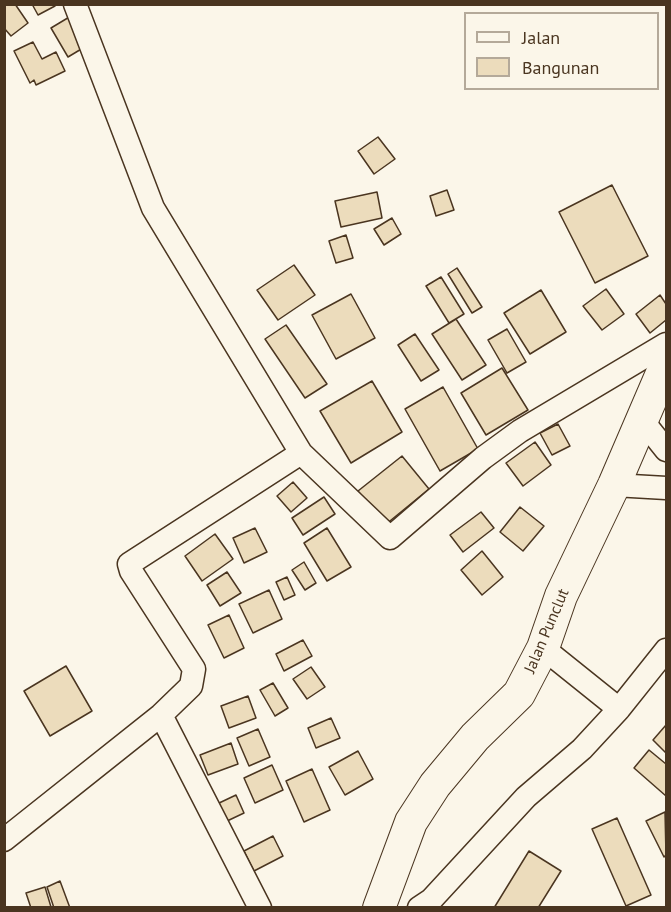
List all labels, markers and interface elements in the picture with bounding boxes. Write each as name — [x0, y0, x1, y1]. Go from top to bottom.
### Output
legend — [464, 12, 659, 90]
text: Jalan — [522, 26, 560, 49]
text: Bangunan — [522, 56, 599, 79]
street label: Jalan Punclut — [521, 586, 573, 676]

